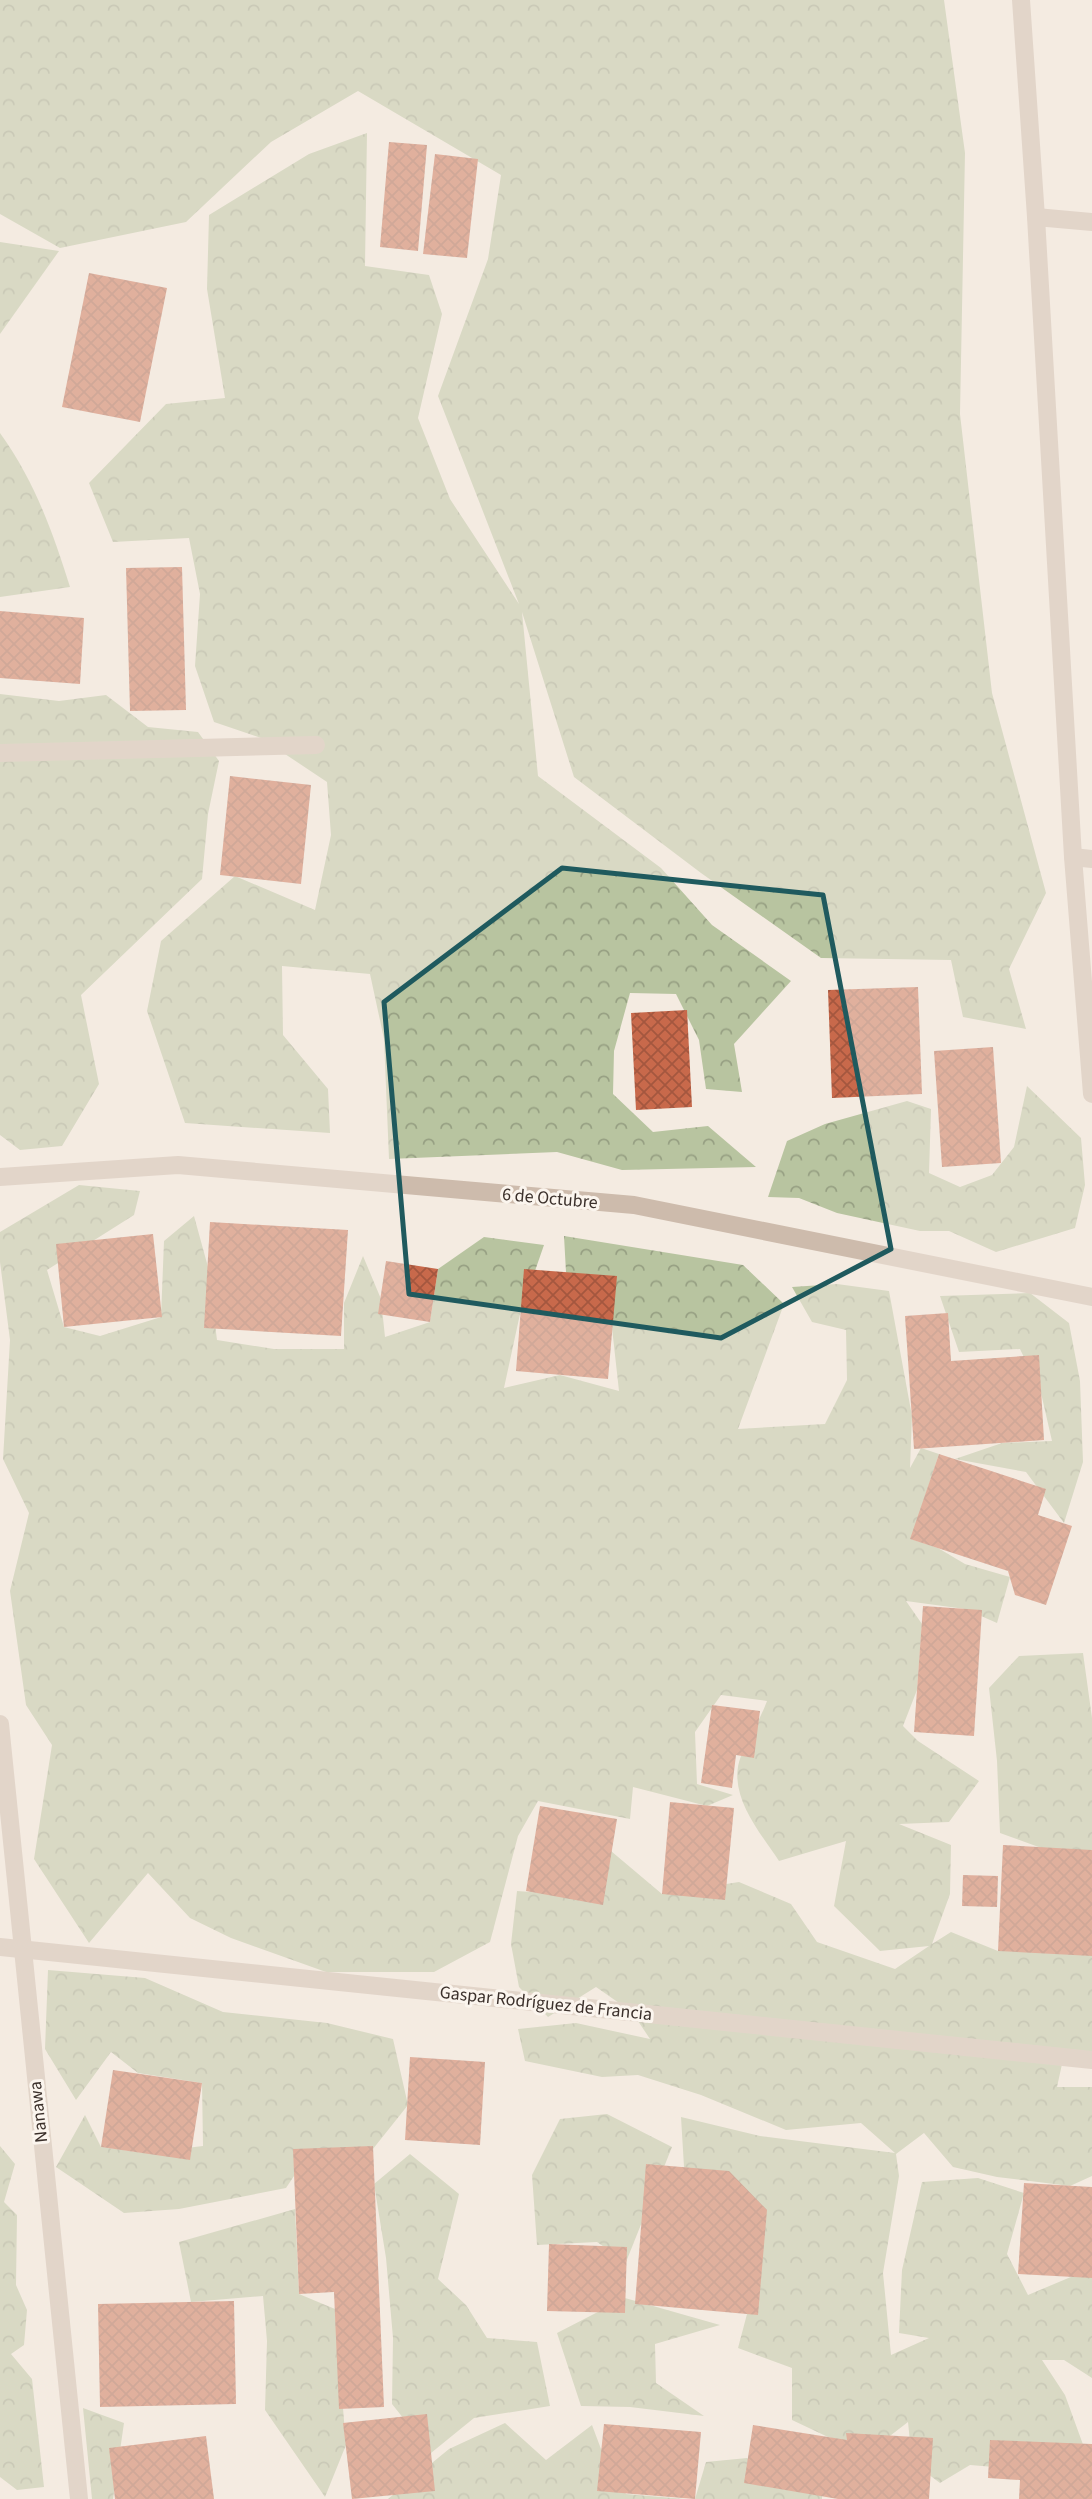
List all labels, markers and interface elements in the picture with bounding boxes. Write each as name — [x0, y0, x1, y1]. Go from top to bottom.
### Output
street label: 6 de Octubre — [501, 1182, 599, 1215]
street label: Gaspar Rodríguez de Francia — [439, 1980, 653, 2027]
street label: Nanawa — [23, 2080, 54, 2144]

